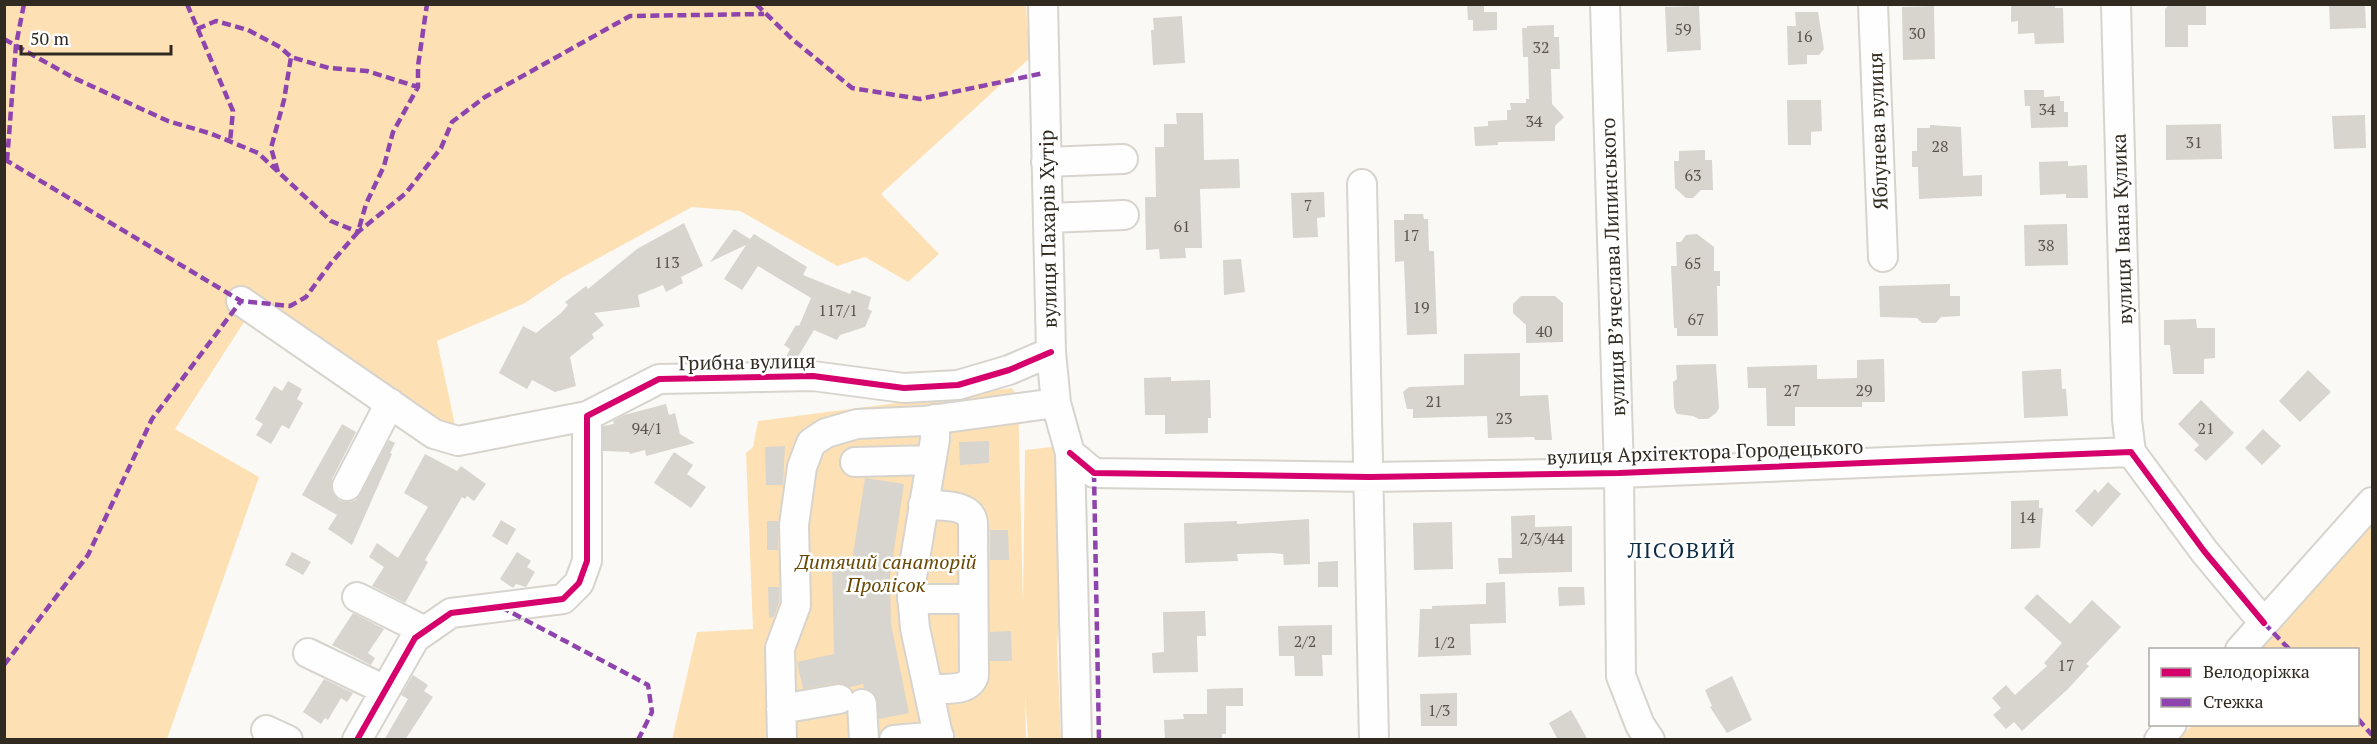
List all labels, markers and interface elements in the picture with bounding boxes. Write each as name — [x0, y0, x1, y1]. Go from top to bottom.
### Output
scale bar — [21, 18, 171, 56]
house number: 59 — [1674, 18, 1692, 40]
house number: 30 — [1908, 22, 1926, 44]
house number: 16 — [1795, 25, 1813, 47]
text: 50 m — [30, 26, 70, 50]
house number: 32 — [1532, 36, 1550, 58]
street label: Яблунева вулиця — [1861, 52, 1894, 210]
house number: 34 — [2038, 98, 2056, 120]
house number: 34 — [1525, 110, 1543, 132]
street label: вулиця Вʼячеслава Липинського — [1594, 117, 1631, 417]
street label: вулиця Пахарів Хутір — [1032, 130, 1063, 328]
house number: 31 — [2185, 131, 2203, 153]
street label: вулиця Івана Кулика — [2105, 133, 2138, 325]
house number: 28 — [1931, 135, 1949, 157]
house number: 63 — [1684, 164, 1702, 186]
house number: 7 — [1304, 194, 1312, 216]
house number: 61 — [1173, 215, 1191, 237]
house number: 17 — [1402, 224, 1420, 246]
house number: 38 — [2037, 234, 2055, 256]
house number: 113 — [654, 251, 680, 273]
house number: 65 — [1684, 252, 1702, 274]
house number: 19 — [1412, 296, 1430, 318]
house number: 117/1 — [818, 299, 858, 321]
house number: 67 — [1687, 308, 1705, 330]
house number: 40 — [1535, 320, 1553, 342]
street label: Грибна вулиця — [678, 347, 816, 376]
house number: 27 — [1783, 379, 1801, 401]
house number: 29 — [1855, 379, 1873, 401]
house number: 21 — [1425, 390, 1443, 412]
house number: 23 — [1495, 407, 1513, 429]
house number: 94/1 — [631, 417, 663, 439]
house number: 21 — [2197, 417, 2215, 439]
street label: вулиця Архітектора Городецького — [1546, 432, 1864, 471]
house number: 14 — [2018, 506, 2036, 528]
house number: 2/3/44 — [1519, 527, 1565, 549]
district label: ЛІСОВИЙ — [1627, 535, 1736, 564]
park label: Дитячий санаторій Пролісок — [793, 548, 977, 598]
house number: 2/2 — [1294, 630, 1316, 652]
house number: 1/2 — [1433, 631, 1455, 653]
legend — [2149, 648, 2359, 726]
house number: 17 — [2057, 654, 2075, 676]
text: Велодоріжка — [2203, 659, 2310, 683]
text: Стежка — [2203, 689, 2264, 713]
house number: 1/3 — [1428, 699, 1450, 721]

